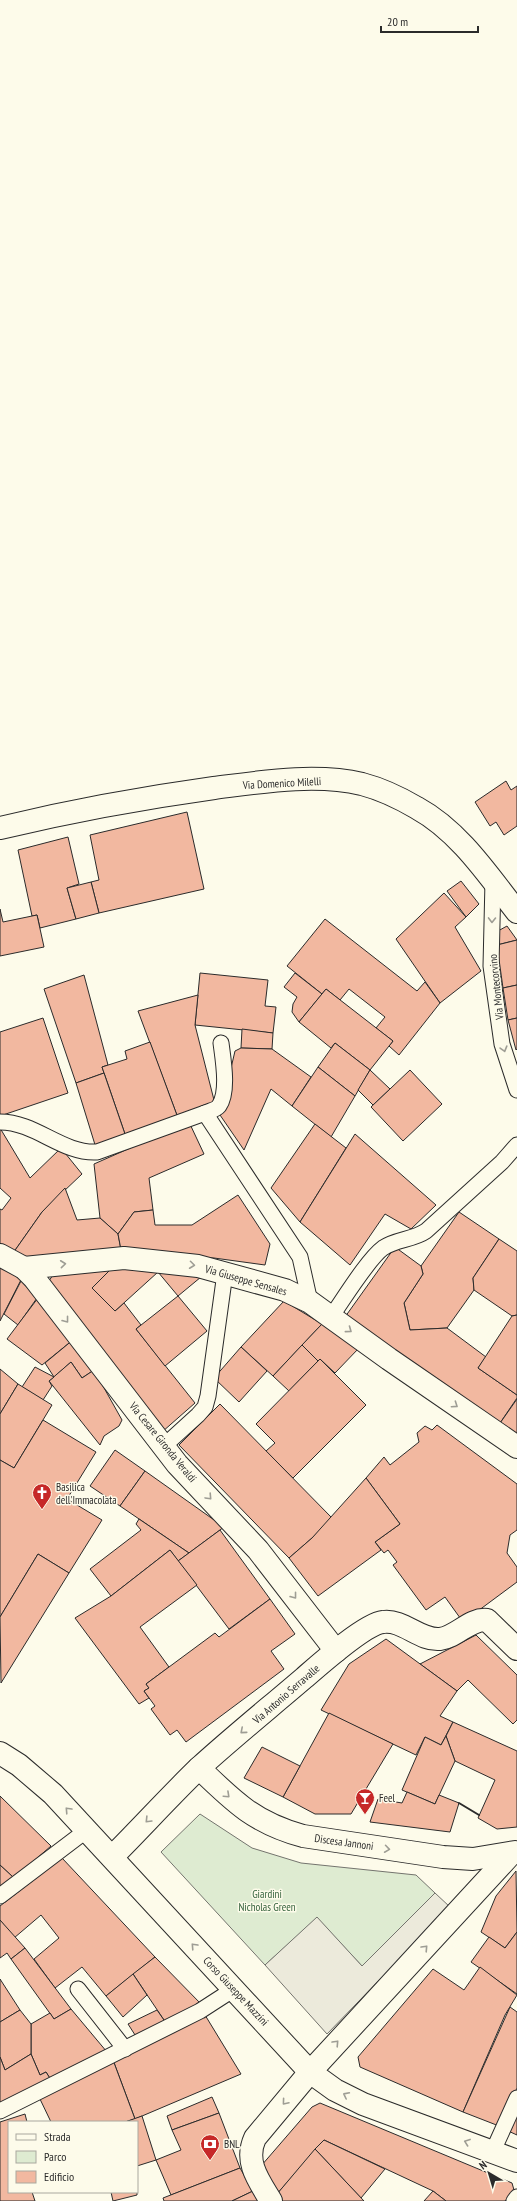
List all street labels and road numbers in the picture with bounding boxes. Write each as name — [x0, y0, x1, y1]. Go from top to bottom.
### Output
street label: Via Domenico Milelli — [241, 774, 322, 792]
street label: Via Montecorvino — [486, 953, 507, 1022]
street label: Via Giuseppe Sensales — [202, 1261, 289, 1298]
street label: Via Cesare Gironda Veraldi — [126, 1398, 200, 1485]
street label: Via Antonio Serravalle — [249, 1661, 323, 1727]
street label: Discesa Jannoni — [314, 1831, 374, 1853]
street label: Corso Giuseppe Mazzini — [200, 1953, 272, 2029]

